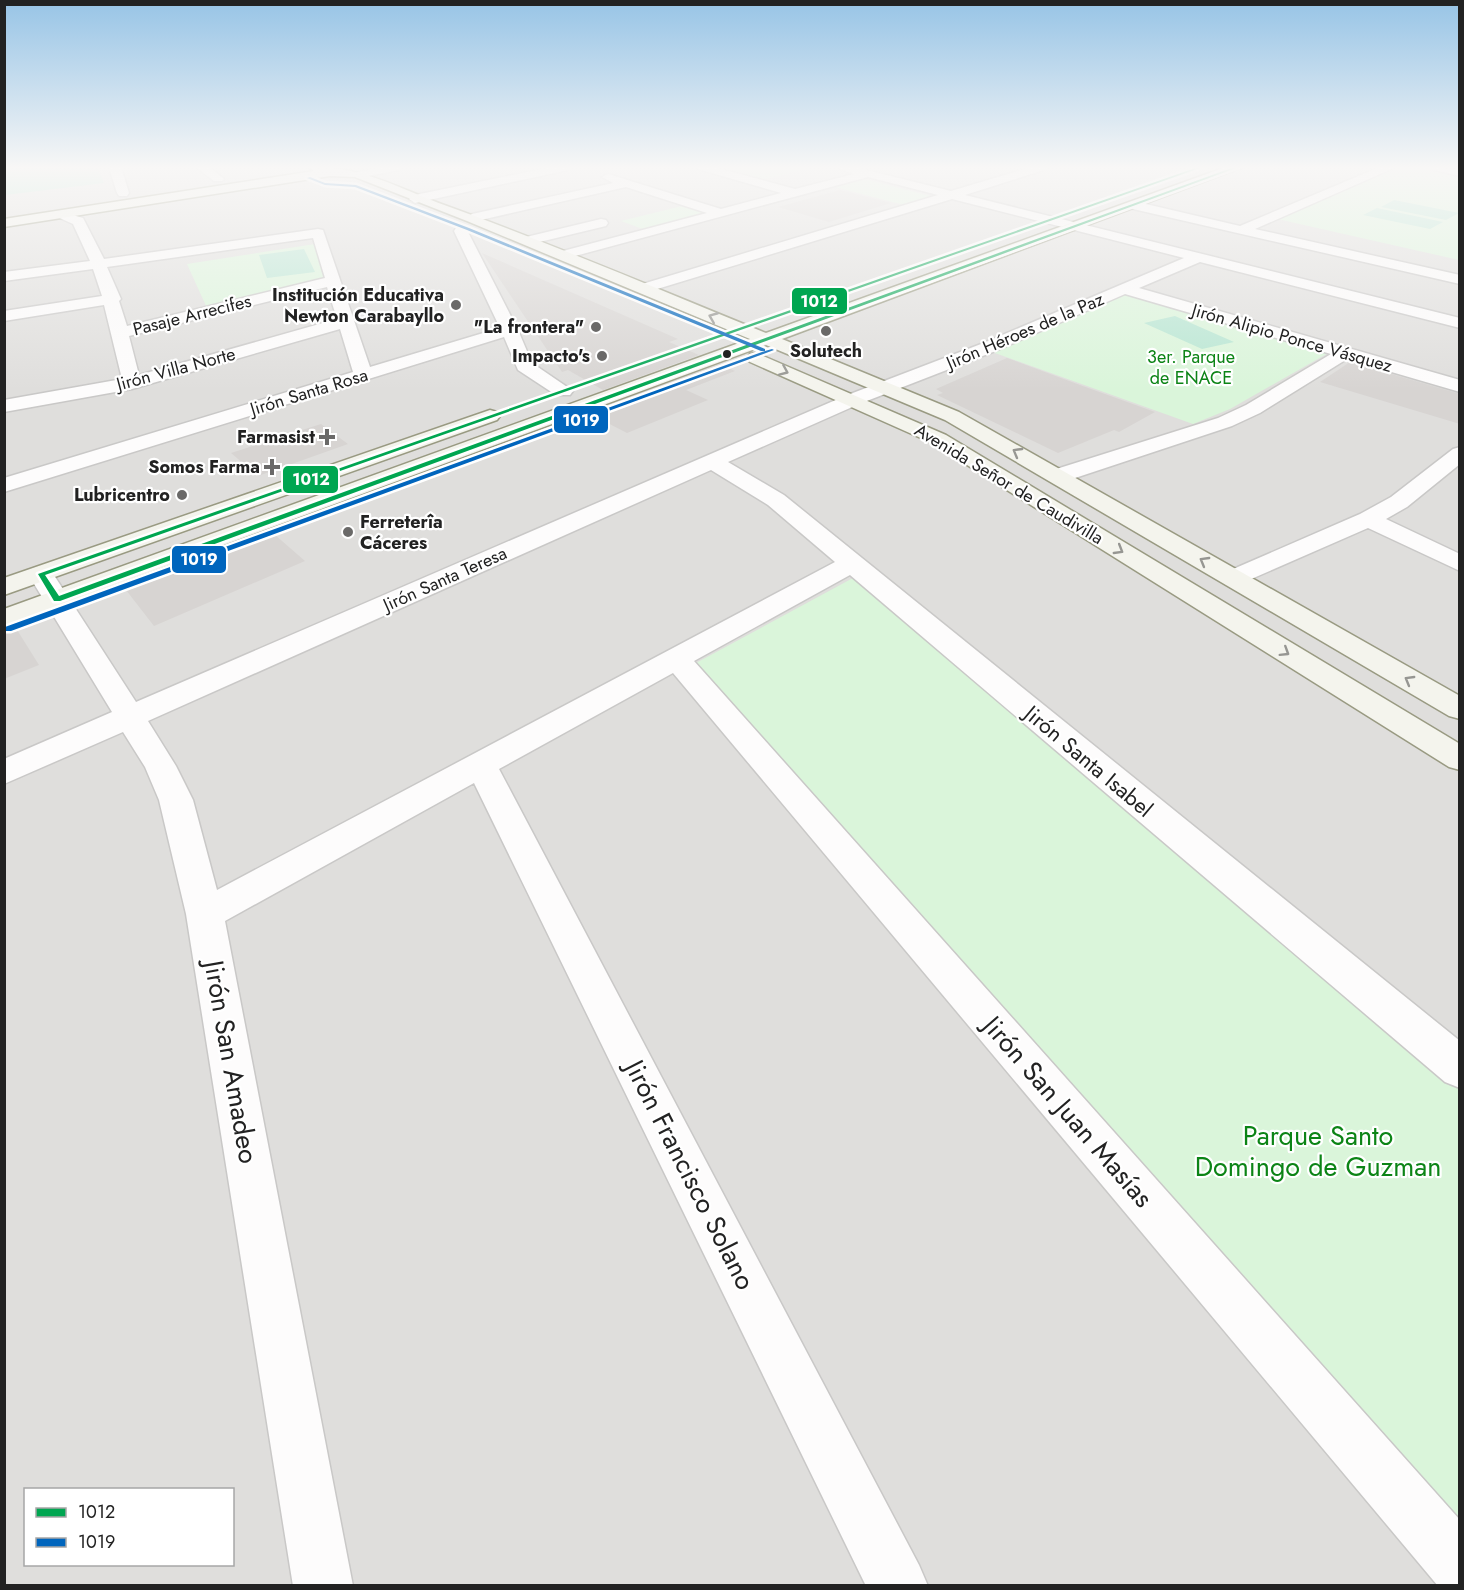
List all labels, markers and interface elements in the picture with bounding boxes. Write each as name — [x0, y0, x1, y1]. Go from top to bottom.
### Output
place label: Institución Educativa Newton Carabayllo — [272, 282, 444, 329]
street label: Jirón Héroes de la Paz — [940, 286, 1108, 377]
line badge: 1012 — [791, 287, 848, 315]
street label: Pasaje Arrecifes — [130, 288, 254, 342]
text: 1012 — [800, 290, 838, 313]
street label: Jirón Alipio Ponce Vásquez — [1187, 296, 1396, 379]
marker: Institución Educativa Newton Carabayllo — [449, 298, 463, 312]
one-way arrow — [709, 312, 720, 324]
place label: "La frontera" — [474, 314, 584, 340]
marker: "La frontera" — [589, 320, 603, 334]
marker: Solutech — [819, 324, 833, 338]
place label: Solutech — [790, 338, 862, 364]
street label: Jirón Villa Norte — [112, 341, 238, 398]
place label: Impacto's — [512, 343, 590, 369]
park label: 3er. Parque de ENACE — [1147, 344, 1235, 391]
unlabelled marker — [721, 348, 733, 360]
marker: Impacto's — [595, 349, 609, 363]
street label: Jirón Santa Rosa — [245, 362, 371, 423]
one-way arrow — [778, 363, 789, 375]
line badge: 1019 — [553, 405, 609, 434]
text: 1019 — [562, 409, 600, 432]
street label: Avenida Señor de Caudivilla — [910, 417, 1108, 551]
place label: Farmasist — [237, 424, 315, 450]
marker: Farmasist — [320, 430, 334, 444]
one-way arrow — [1013, 448, 1023, 460]
place label: Somos Farma — [148, 454, 260, 480]
marker: Somos Farma — [265, 460, 279, 474]
line badge: 1012 — [282, 465, 339, 494]
text: 1012 — [292, 468, 330, 491]
place label: Lubricentro — [74, 482, 170, 508]
marker: Lubricentro — [175, 488, 189, 502]
place label: Ferreterîa Cáceres — [360, 509, 443, 556]
marker: Ferreterîa Cáceres — [341, 525, 355, 539]
street label: Jirón Santa Teresa — [377, 540, 511, 619]
one-way arrow — [1113, 542, 1123, 554]
line badge: 1019 — [171, 545, 227, 574]
text: 1019 — [180, 548, 218, 571]
one-way arrow — [1200, 557, 1210, 568]
one-way arrow — [1279, 644, 1289, 656]
one-way arrow — [1405, 676, 1415, 687]
street label: Jirón Santa Isabel — [1016, 696, 1160, 824]
street label: Jirón San Amadeo — [194, 954, 269, 1166]
street label: Jirón San Juan Masías — [972, 1005, 1163, 1216]
street label: Jirón Francisco Solano — [614, 1051, 765, 1296]
park label: Parque Santo Domingo de Guzman — [1195, 1116, 1441, 1186]
legend — [24, 1488, 234, 1566]
text: 1012 — [78, 1499, 115, 1525]
text: 1019 — [78, 1529, 115, 1555]

